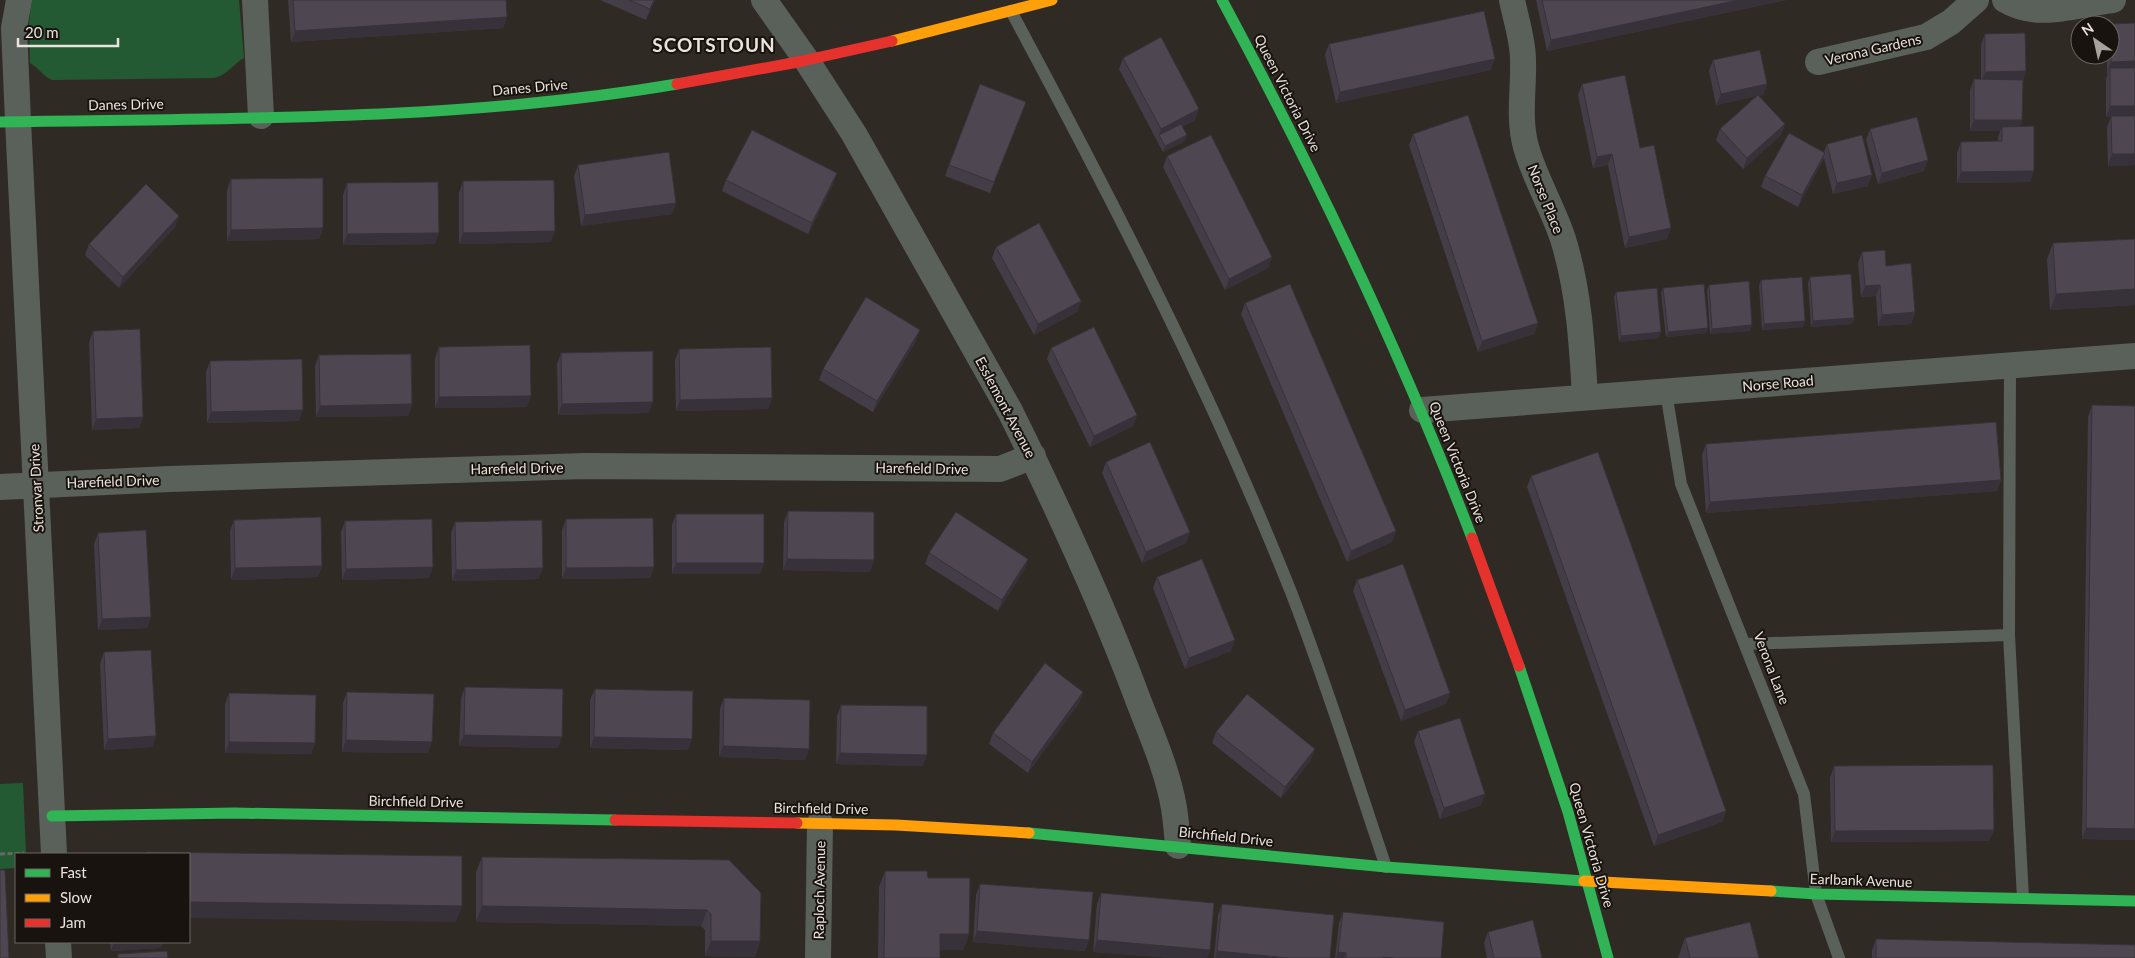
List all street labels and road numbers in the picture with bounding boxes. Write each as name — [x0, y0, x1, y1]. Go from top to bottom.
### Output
street label: Verona Gardens — [1823, 30, 1923, 68]
street label: Queen Victoria Drive — [1251, 31, 1325, 155]
street label: Danes Drive — [492, 75, 568, 99]
street label: Danes Drive — [88, 95, 164, 113]
street label: Norse Place — [1524, 162, 1568, 236]
street label: Esslemont Avenue — [972, 353, 1040, 461]
street label: Norse Road — [1742, 371, 1814, 395]
street label: Queen Victoria Drive — [1426, 399, 1490, 525]
street label: Stronvar Drive — [25, 443, 47, 533]
street label: Harefield Drive — [470, 459, 564, 477]
street label: Harefield Drive — [875, 459, 969, 477]
street label: Harefield Drive — [66, 471, 160, 491]
street label: Verona Lane — [1750, 629, 1794, 707]
street label: Queen Victoria Drive — [1566, 780, 1618, 910]
street label: Birchfield Drive — [368, 792, 464, 810]
street label: Birchfield Drive — [773, 799, 869, 817]
street label: Birchfield Drive — [1178, 823, 1274, 849]
street label: Raploch Avenue — [810, 841, 828, 939]
street label: Earlbank Avenue — [1809, 870, 1913, 890]

